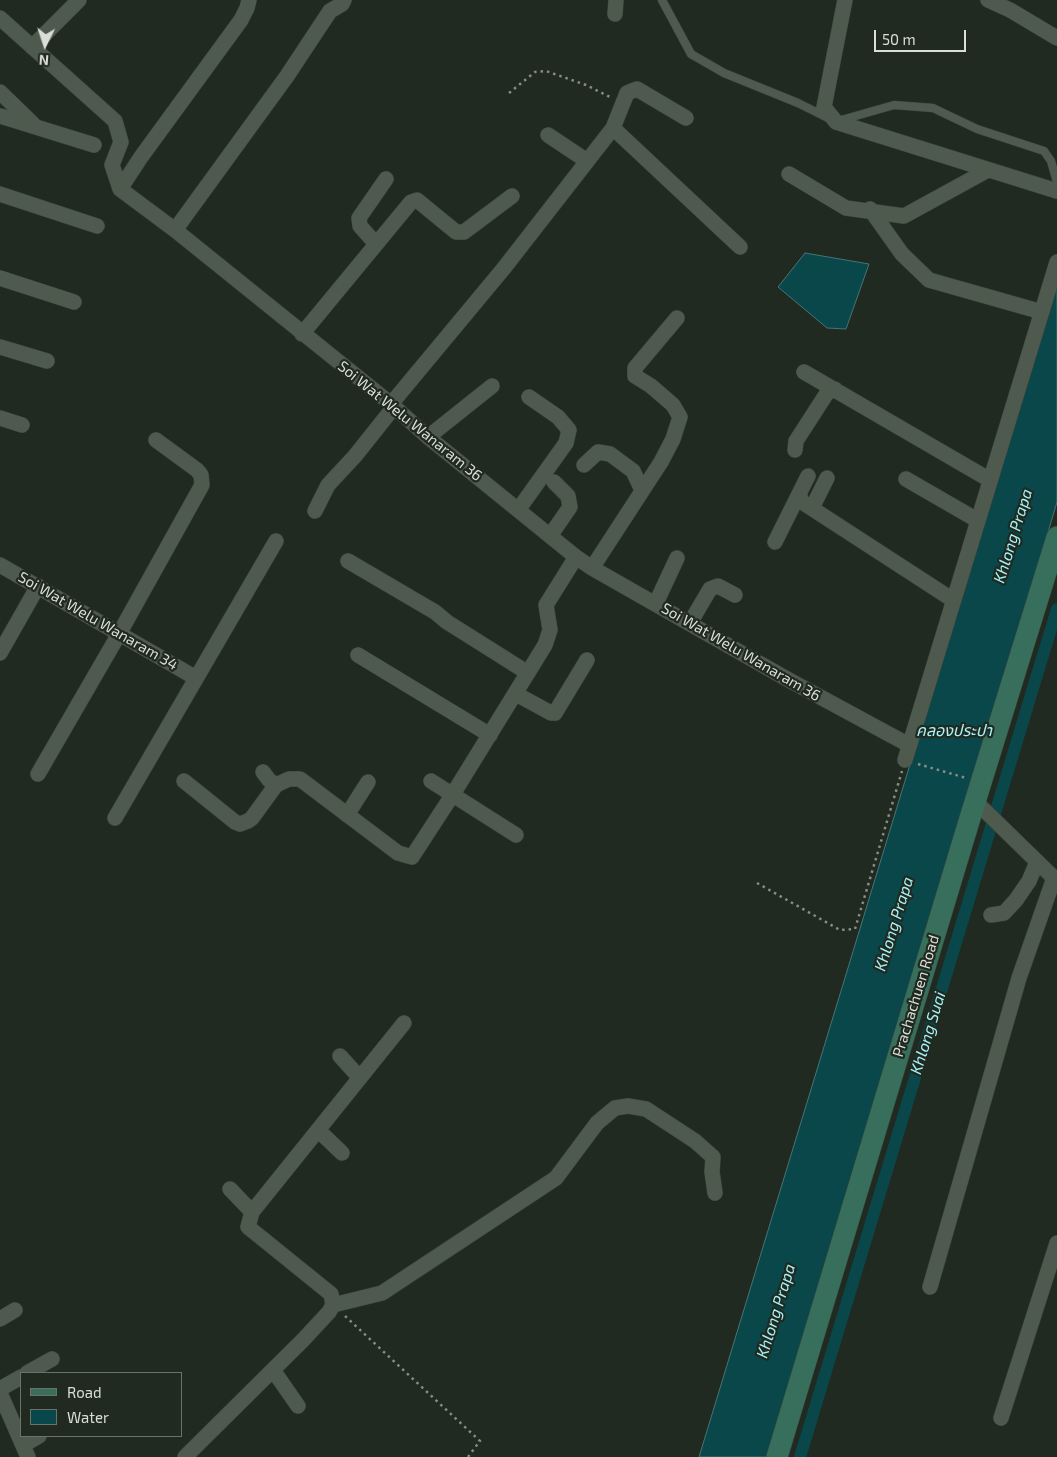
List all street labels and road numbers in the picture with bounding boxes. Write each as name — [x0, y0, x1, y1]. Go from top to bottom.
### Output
street label: Soi Wat Welu Wanaram 36 — [334, 357, 486, 485]
street label: Soi Wat Welu Wanaram 34 — [15, 568, 181, 674]
street label: Soi Wat Welu Wanaram 36 — [658, 599, 824, 705]
street label: Prachachuen Road — [889, 933, 943, 1059]

